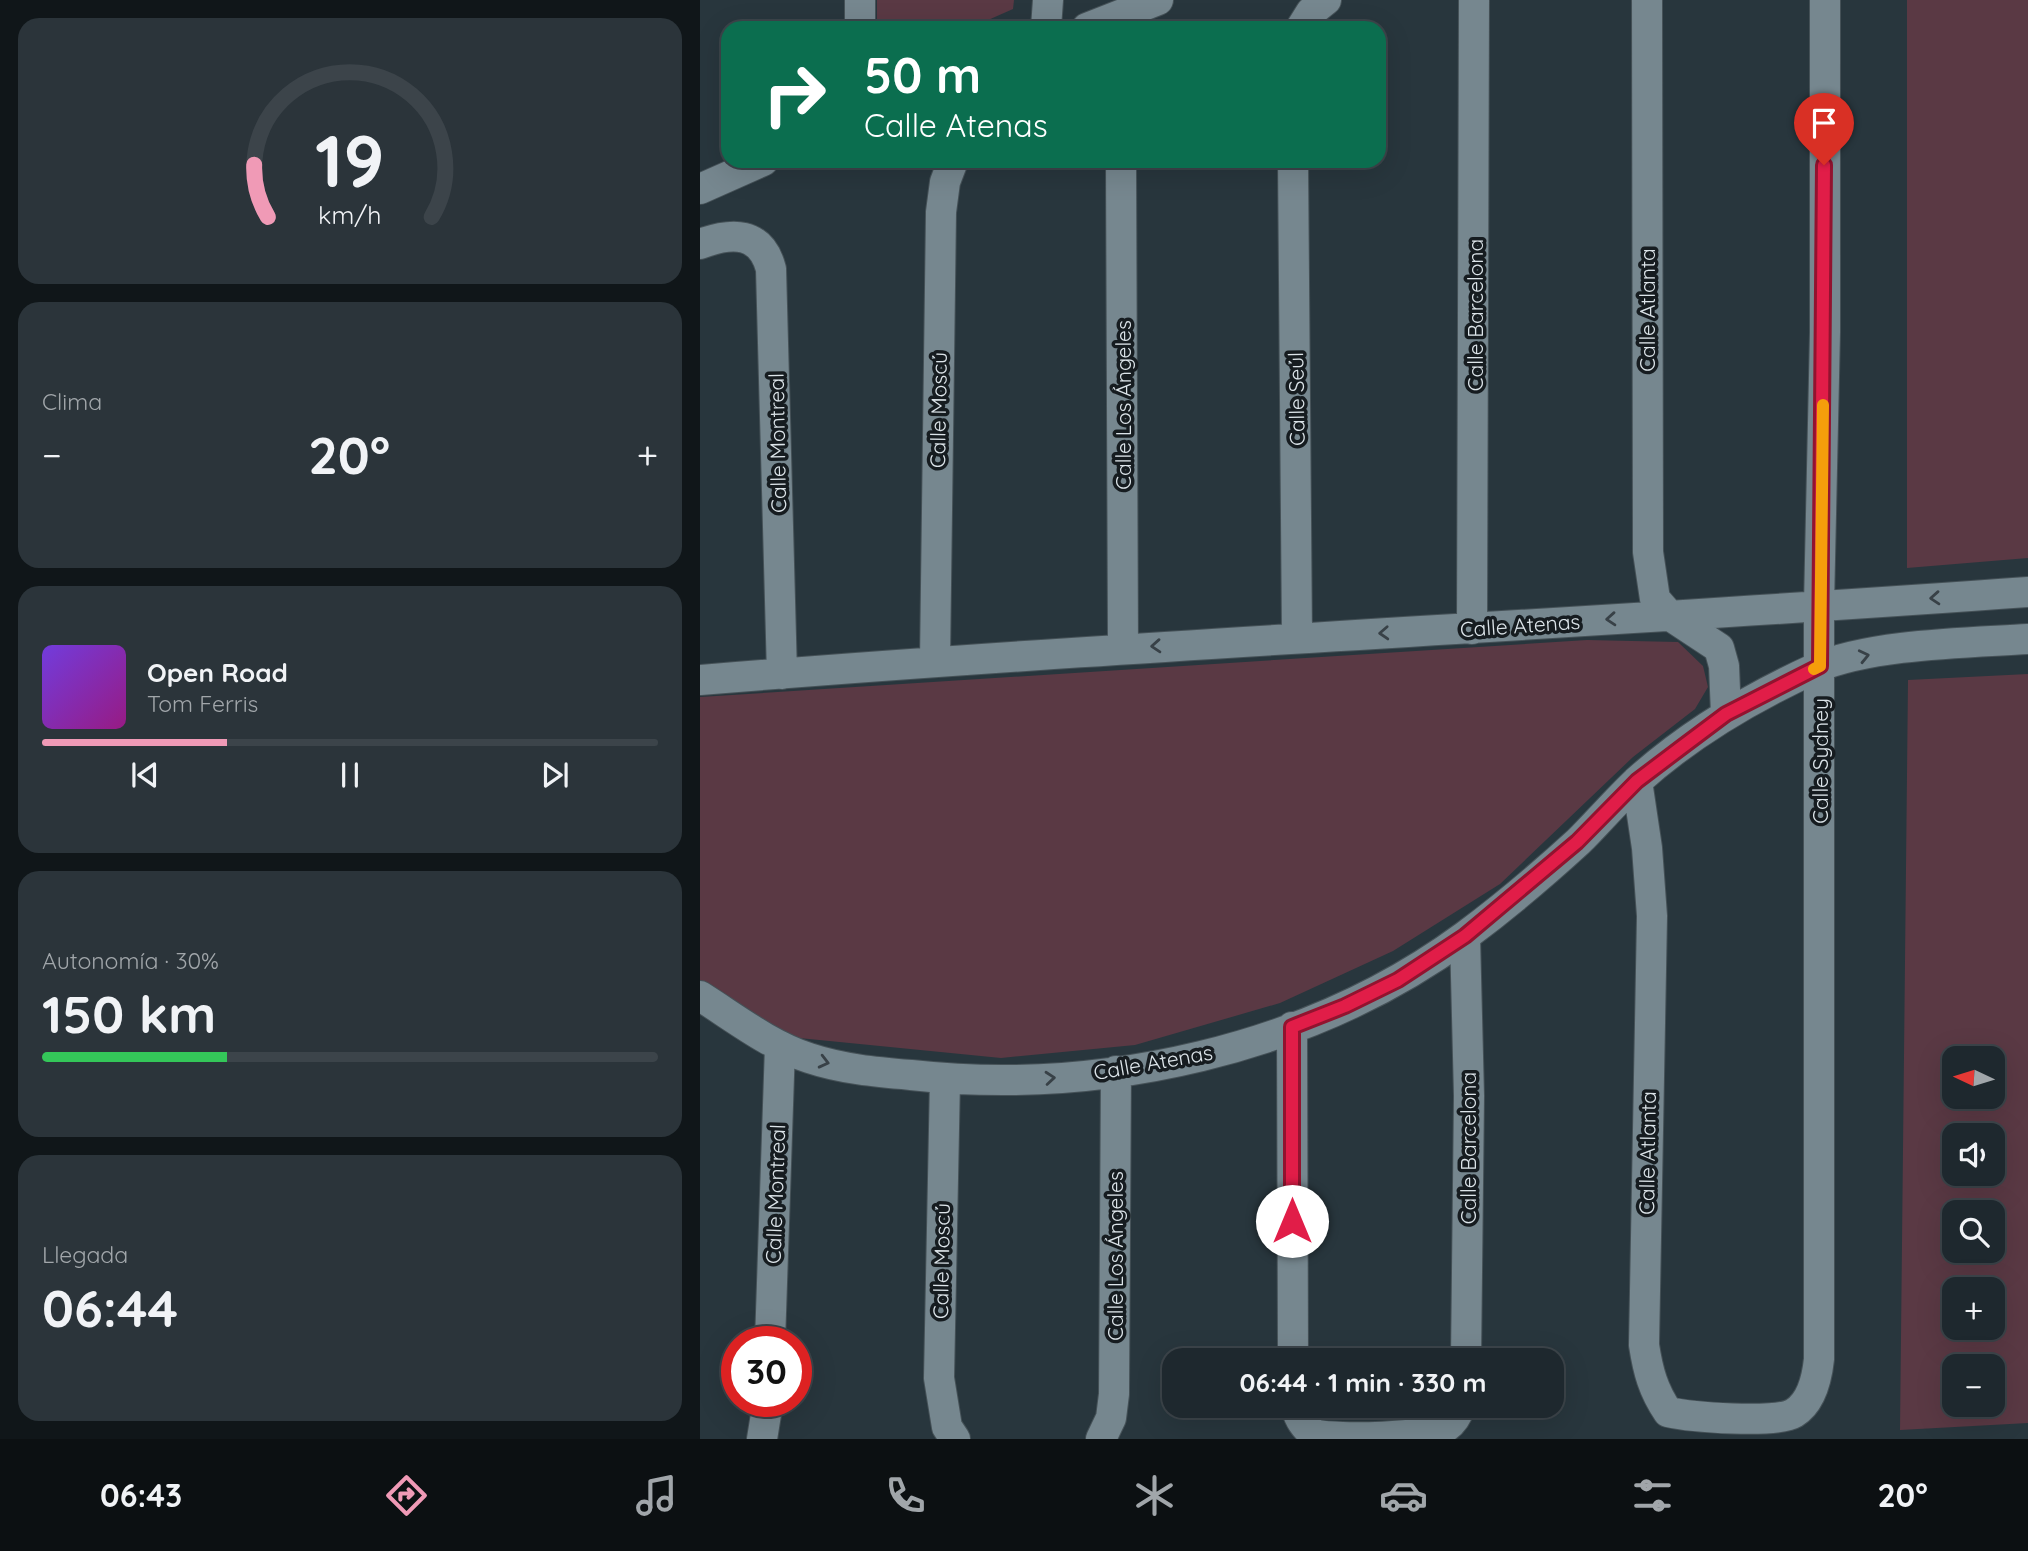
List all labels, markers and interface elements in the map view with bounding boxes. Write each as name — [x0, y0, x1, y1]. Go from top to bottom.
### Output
text: 50 m — [864, 44, 981, 105]
icon: right — [749, 49, 840, 140]
pin — [1794, 93, 1854, 165]
icon: arrive — [1805, 104, 1843, 142]
text: Calle Atenas — [864, 105, 1048, 145]
text: 19 — [315, 114, 385, 205]
text: km/h — [318, 199, 382, 230]
street label: Calle Barcelona — [1462, 239, 1488, 391]
street label: Calle Atlanta — [1634, 248, 1660, 372]
street label: Calle Los Ángeles — [1110, 320, 1136, 490]
street label: Calle Moscú — [924, 352, 952, 468]
street label: Calle Seúl — [1282, 352, 1310, 446]
street label: Calle Montreal — [763, 373, 791, 513]
text: Clima — [42, 387, 102, 416]
text: 20° — [308, 422, 390, 487]
text: − — [42, 431, 62, 479]
text: + — [637, 431, 658, 479]
one-way arrow — [1930, 590, 1941, 605]
street label: Calle Atenas — [1459, 608, 1581, 642]
one-way arrow — [1605, 611, 1616, 626]
one-way arrow — [1378, 626, 1389, 641]
one-way arrow — [1151, 638, 1162, 653]
one-way arrow — [1858, 650, 1870, 664]
text: Open Road — [147, 656, 288, 689]
text: Tom Ferris — [147, 689, 258, 718]
street label: Calle Sydney — [1807, 698, 1833, 824]
icon: previous — [126, 756, 164, 794]
icon: pause — [331, 756, 369, 794]
icon: next — [536, 756, 574, 794]
text: Autonomía · 30% — [42, 946, 219, 975]
text: 150 km — [42, 981, 216, 1046]
street label: Calle Atenas — [1091, 1039, 1215, 1085]
north arrow — [1942, 1046, 2006, 1110]
map controls — [1942, 1046, 2005, 1417]
one-way arrow — [818, 1054, 830, 1068]
one-way arrow — [1044, 1070, 1056, 1085]
street label: Calle Barcelona — [1455, 1072, 1481, 1224]
street label: Calle Atlanta — [1633, 1091, 1661, 1215]
button: sound — [1942, 1123, 2005, 1186]
street label: Calle Montreal — [760, 1124, 790, 1264]
street label: Calle Los Ángeles — [1102, 1171, 1128, 1341]
position arrow — [1255, 1184, 1329, 1258]
button: search — [1942, 1200, 2005, 1263]
street label: Calle Moscú — [927, 1203, 955, 1319]
text: Llegada — [42, 1240, 128, 1269]
text: 06:44 — [42, 1275, 178, 1340]
button: + — [1942, 1277, 2005, 1340]
speed limit sign: 30 — [721, 1326, 812, 1417]
button: − — [1942, 1354, 2005, 1417]
text: 06:44 · 1 min · 330 m — [1240, 1366, 1486, 1399]
icon: directions — [382, 1471, 431, 1520]
icon: music — [632, 1471, 681, 1520]
icon: phone — [881, 1471, 930, 1520]
icon: climate — [1130, 1471, 1179, 1520]
icon: car — [1379, 1471, 1428, 1520]
icon: filters — [1628, 1471, 1677, 1520]
text: 06:43 — [100, 1475, 182, 1515]
text: 20° — [1877, 1475, 1928, 1515]

